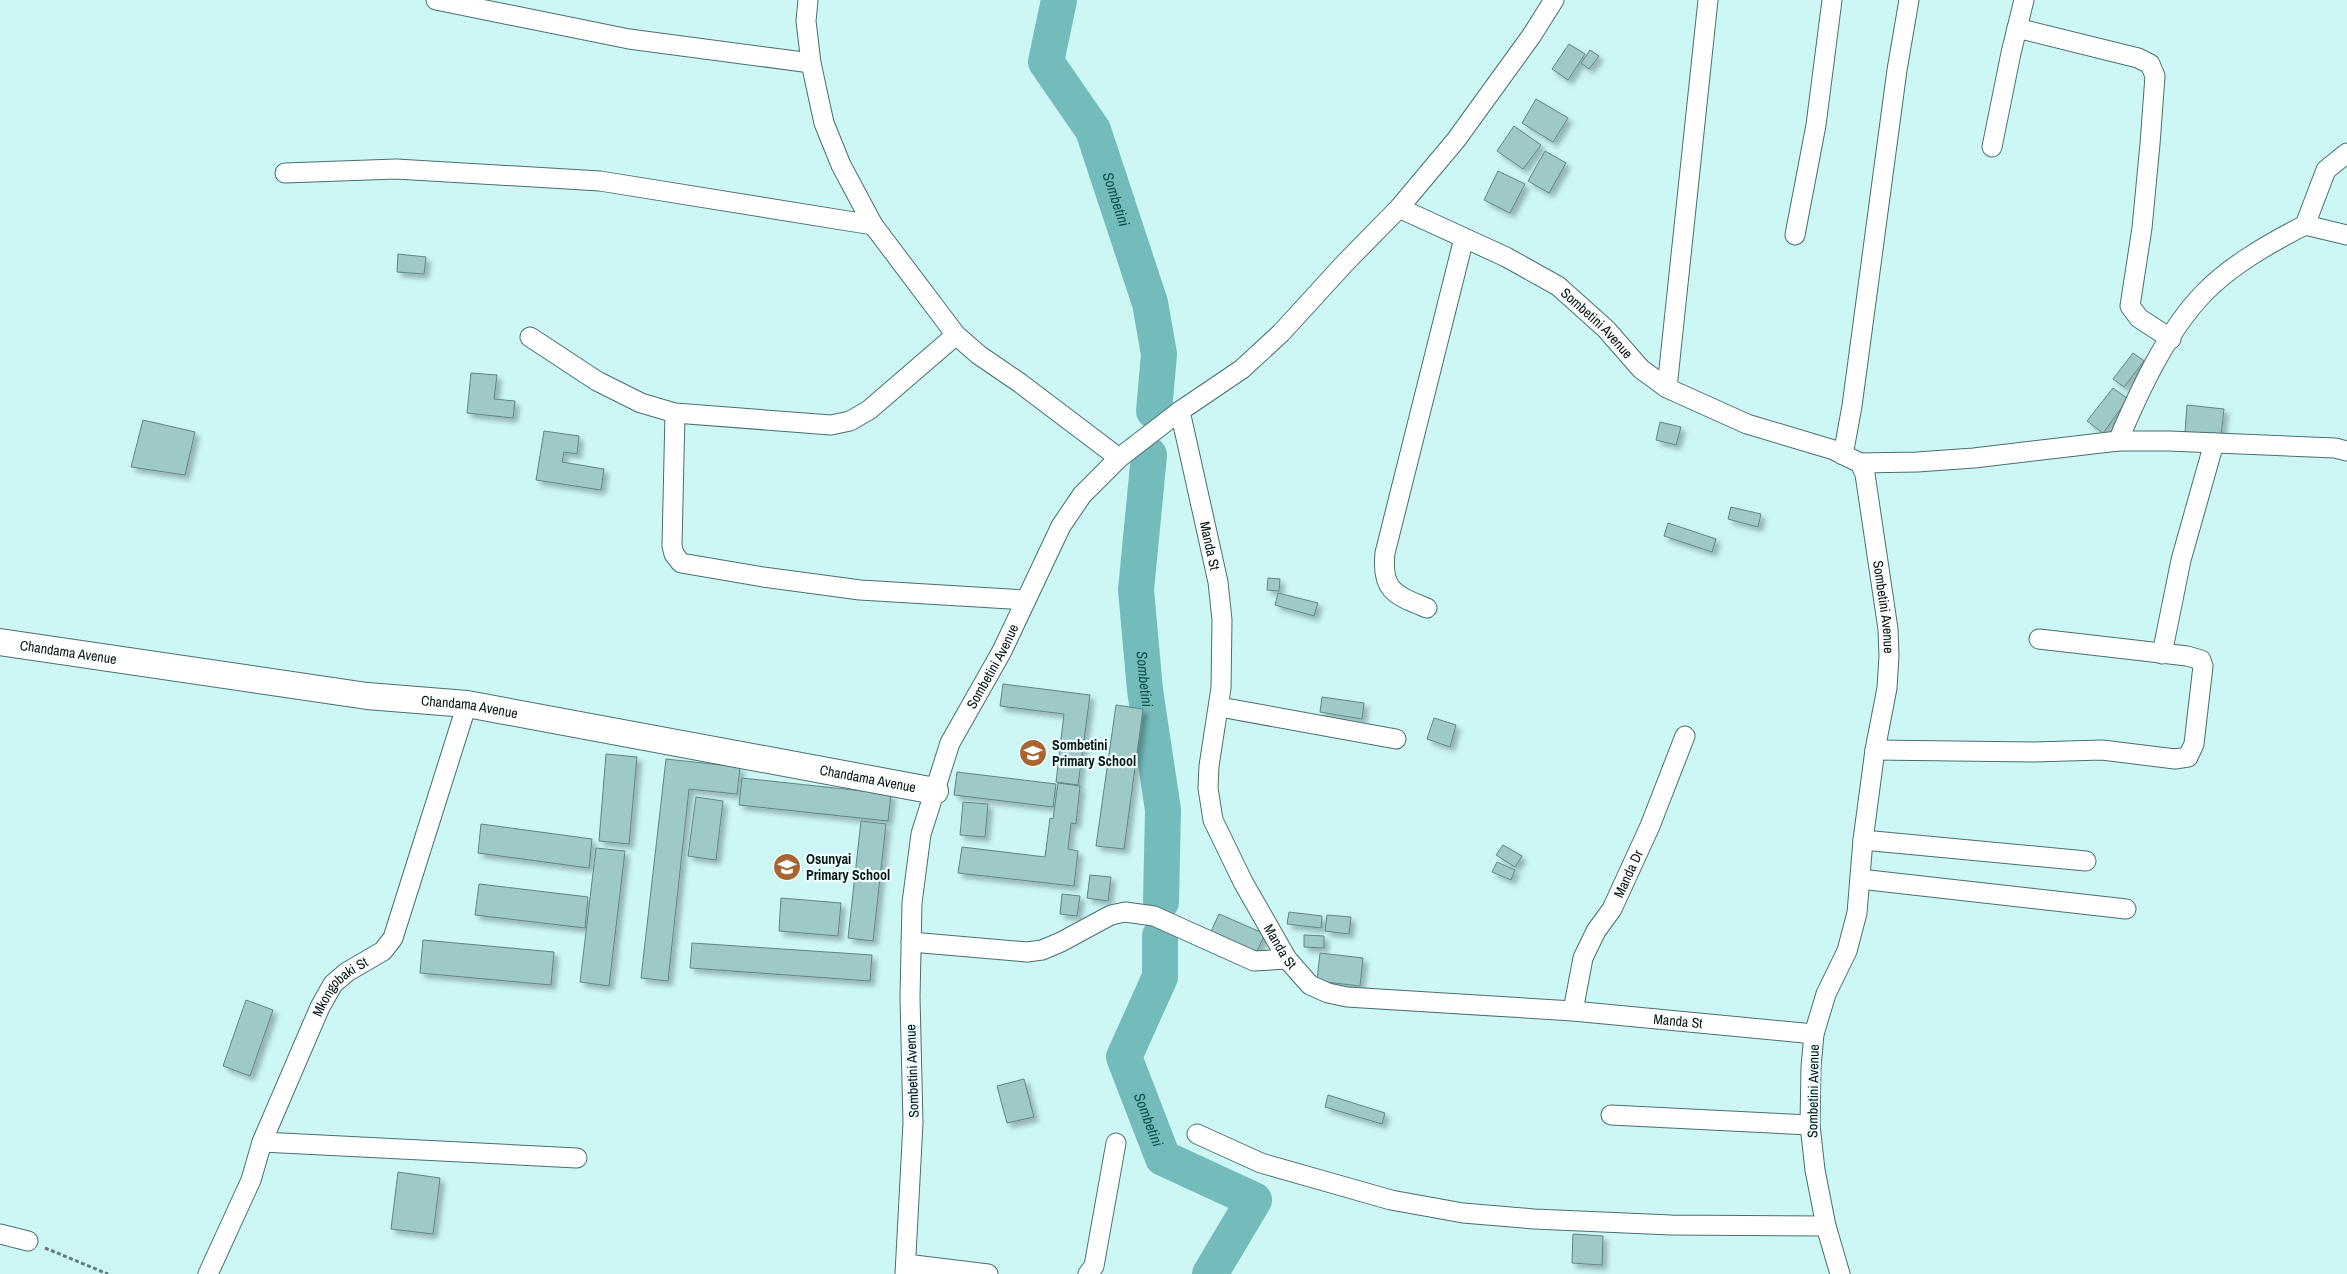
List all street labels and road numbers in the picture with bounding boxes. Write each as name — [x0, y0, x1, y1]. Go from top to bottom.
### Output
street label: Sombetini Avenue — [1557, 284, 1637, 362]
street label: Manda St — [1196, 520, 1224, 572]
street label: Sombetini Avenue — [1869, 559, 1898, 654]
street label: Sombetini Avenue — [962, 621, 1022, 712]
street label: Chandama Avenue — [19, 636, 118, 668]
street label: Chandama Avenue — [420, 691, 519, 722]
street label: Chandama Avenue — [818, 761, 917, 796]
street label: Manda Dr — [1610, 847, 1647, 900]
street label: Manda St — [1260, 921, 1301, 973]
street label: Mkongobaki St — [308, 953, 371, 1019]
street label: Manda St — [1653, 1010, 1703, 1032]
street label: Sombetini Avenue — [901, 1024, 923, 1118]
street label: Sombetini Avenue — [1803, 1044, 1823, 1138]

